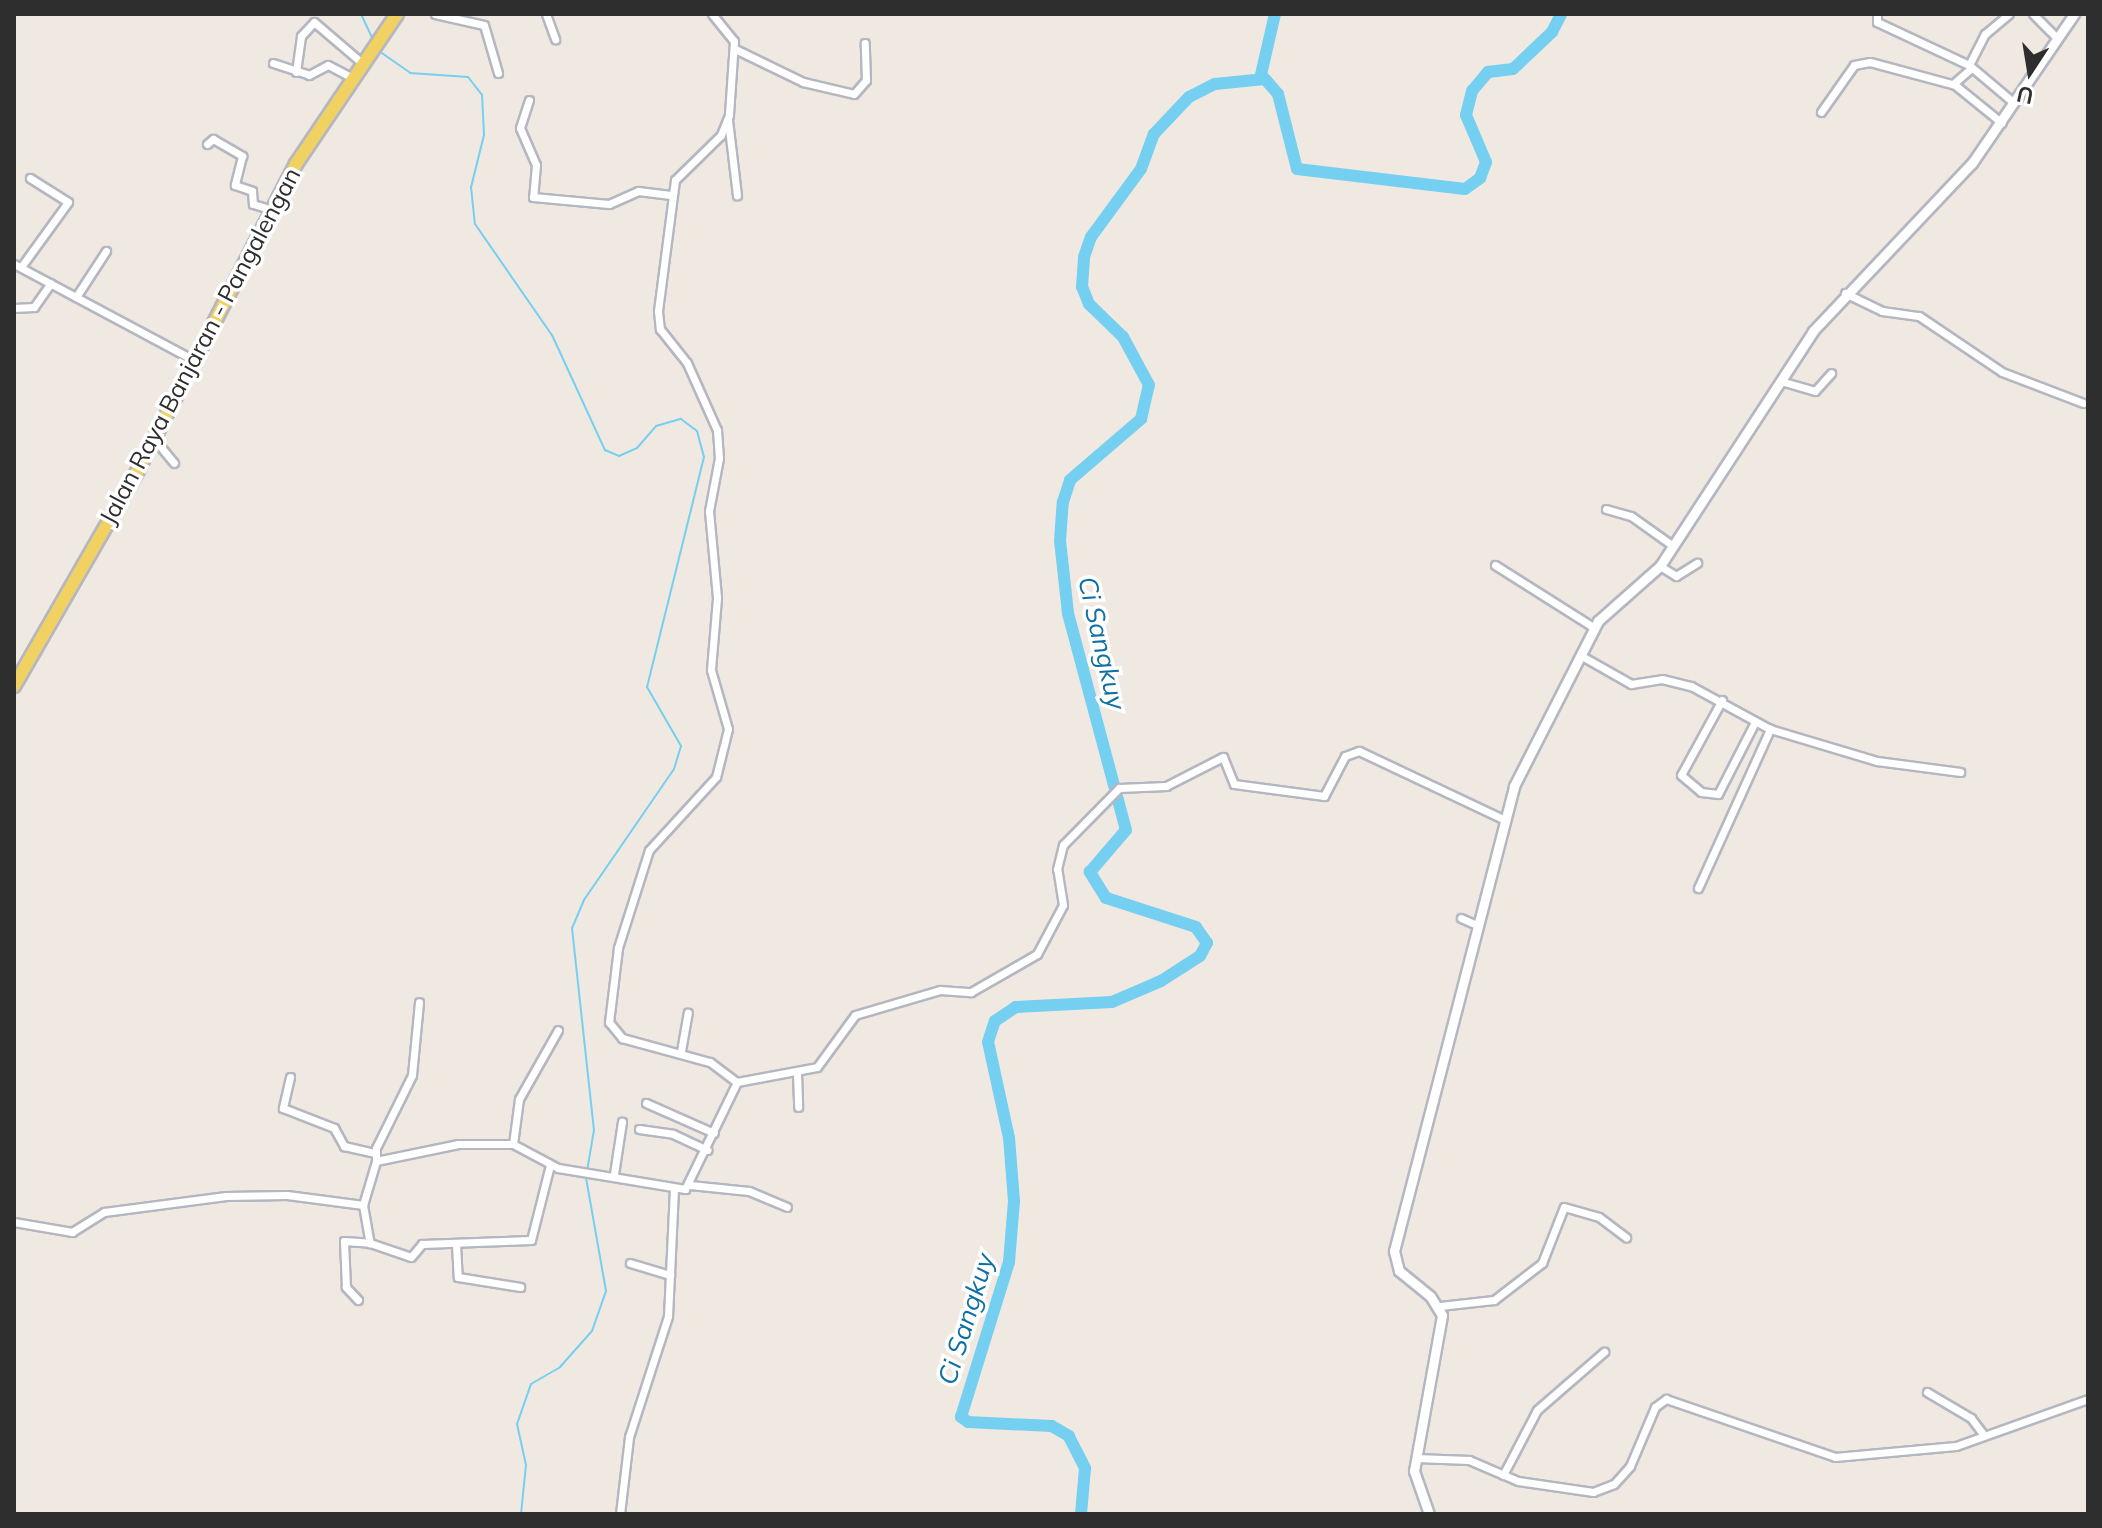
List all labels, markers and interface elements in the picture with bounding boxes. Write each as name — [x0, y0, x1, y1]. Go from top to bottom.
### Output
north arrow — [1990, 32, 2070, 112]
text: U — [2014, 80, 2036, 111]
street label: Jalan Raya Banjaran - Pangalengan — [93, 163, 307, 529]
water label: Ci Sangkuy — [1072, 573, 1132, 713]
water label: Ci Sangkuy — [931, 1250, 1001, 1388]

